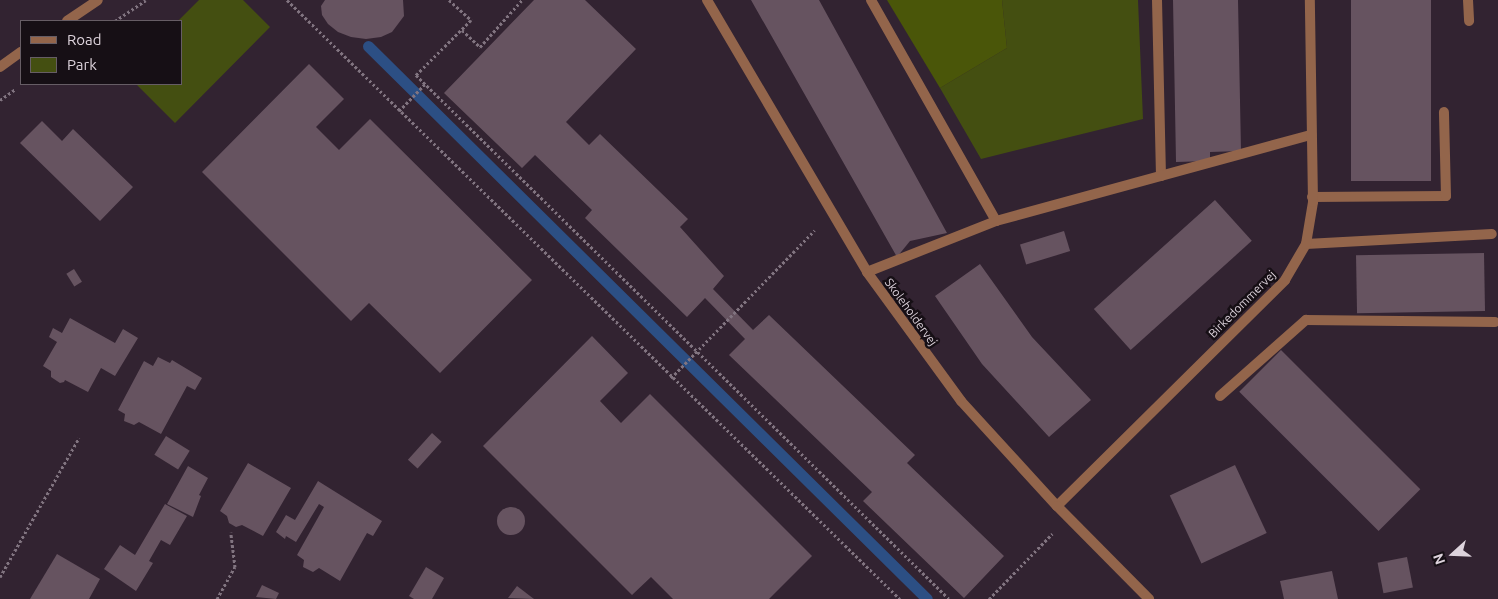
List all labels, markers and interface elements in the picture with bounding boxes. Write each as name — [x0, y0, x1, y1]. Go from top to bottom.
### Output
legend — [20, 20, 182, 85]
text: Road — [67, 31, 102, 48]
text: Park — [67, 56, 97, 73]
street label: Birkedommervej — [1205, 267, 1279, 341]
street label: Skoleholdervej — [882, 276, 940, 348]
north arrow — [1428, 529, 1478, 579]
text: N — [1430, 551, 1448, 567]

